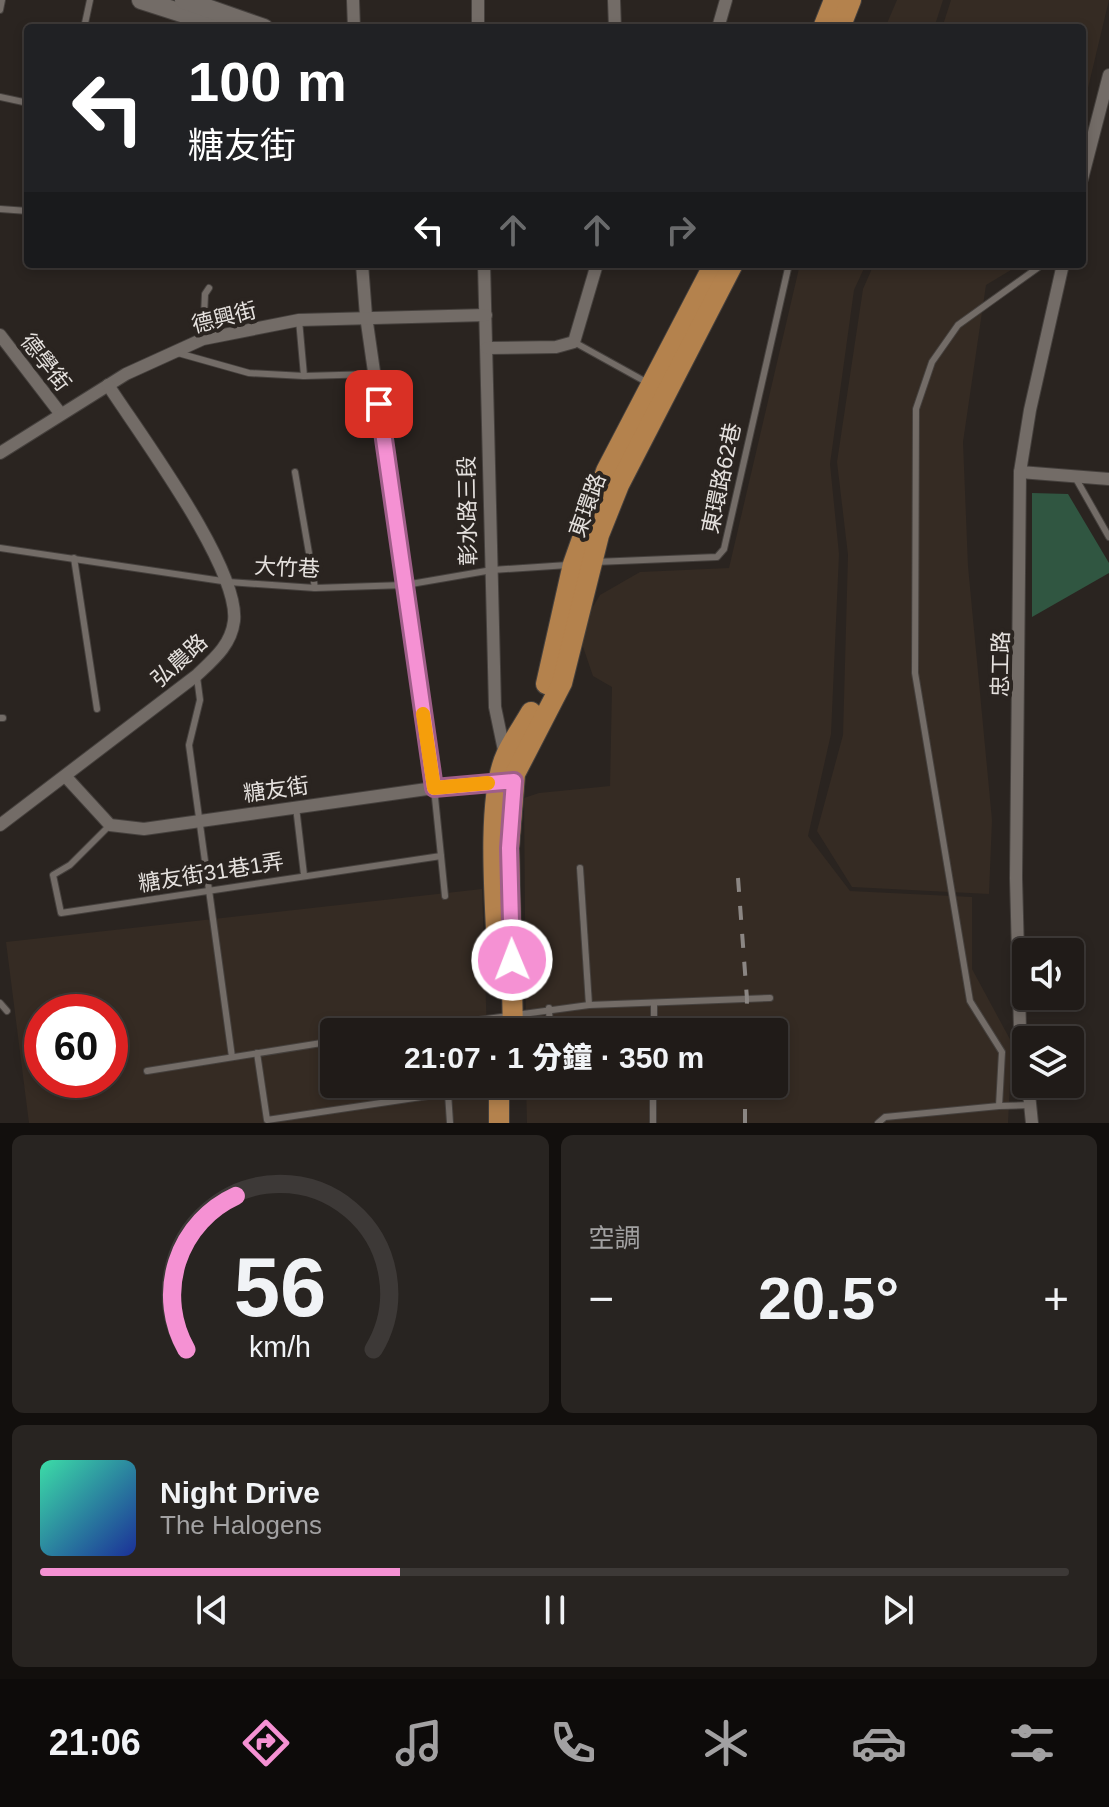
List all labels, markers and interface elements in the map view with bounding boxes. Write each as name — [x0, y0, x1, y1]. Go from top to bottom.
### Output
text: 100 m — [188, 50, 347, 113]
icon: left — [56, 56, 160, 160]
text: 糖友街 — [188, 125, 296, 166]
icon: left — [407, 208, 451, 252]
icon: ahead — [491, 208, 535, 252]
icon: ahead — [575, 208, 619, 252]
icon: right — [659, 208, 703, 252]
street label: 德興街 — [189, 297, 259, 338]
street label: 德學街 — [15, 329, 76, 396]
pin — [345, 370, 413, 438]
icon: arrive — [357, 382, 401, 426]
street label: 東環路62巷 — [698, 420, 745, 536]
street label: 彰水路三段 — [454, 456, 481, 566]
street label: 東環路 — [564, 470, 611, 540]
street label: 大竹巷 — [253, 553, 321, 582]
street label: 弘農路 — [146, 629, 212, 692]
street label: 忠工路 — [987, 631, 1014, 697]
street label: 糖友街 — [242, 773, 310, 806]
street label: 糖友街31巷1弄 — [137, 849, 285, 896]
position arrow — [470, 918, 554, 1002]
map controls — [1012, 938, 1084, 1098]
button: sound — [1012, 938, 1084, 1010]
speed limit sign: 60 — [24, 994, 128, 1098]
button: layers — [1012, 1026, 1084, 1098]
text: 21:07 · 1 分鐘 · 350 m — [404, 1041, 704, 1074]
text: 空調 — [589, 1223, 641, 1253]
text: 56 — [234, 1241, 327, 1334]
text: 20.5° — [758, 1265, 899, 1332]
text: − — [589, 1274, 614, 1323]
text: + — [1043, 1274, 1069, 1323]
text: km/h — [249, 1331, 311, 1363]
text: Night Drive — [160, 1476, 320, 1509]
text: The Halogens — [160, 1510, 322, 1540]
icon: previous — [190, 1588, 234, 1632]
icon: pause — [533, 1588, 577, 1632]
icon: next — [876, 1588, 920, 1632]
icon: directions — [238, 1715, 294, 1771]
icon: music — [391, 1715, 447, 1771]
icon: phone — [545, 1715, 601, 1771]
icon: climate — [698, 1715, 754, 1771]
icon: car — [851, 1715, 907, 1771]
icon: filters — [1004, 1715, 1060, 1771]
text: 21:06 — [49, 1722, 141, 1763]

